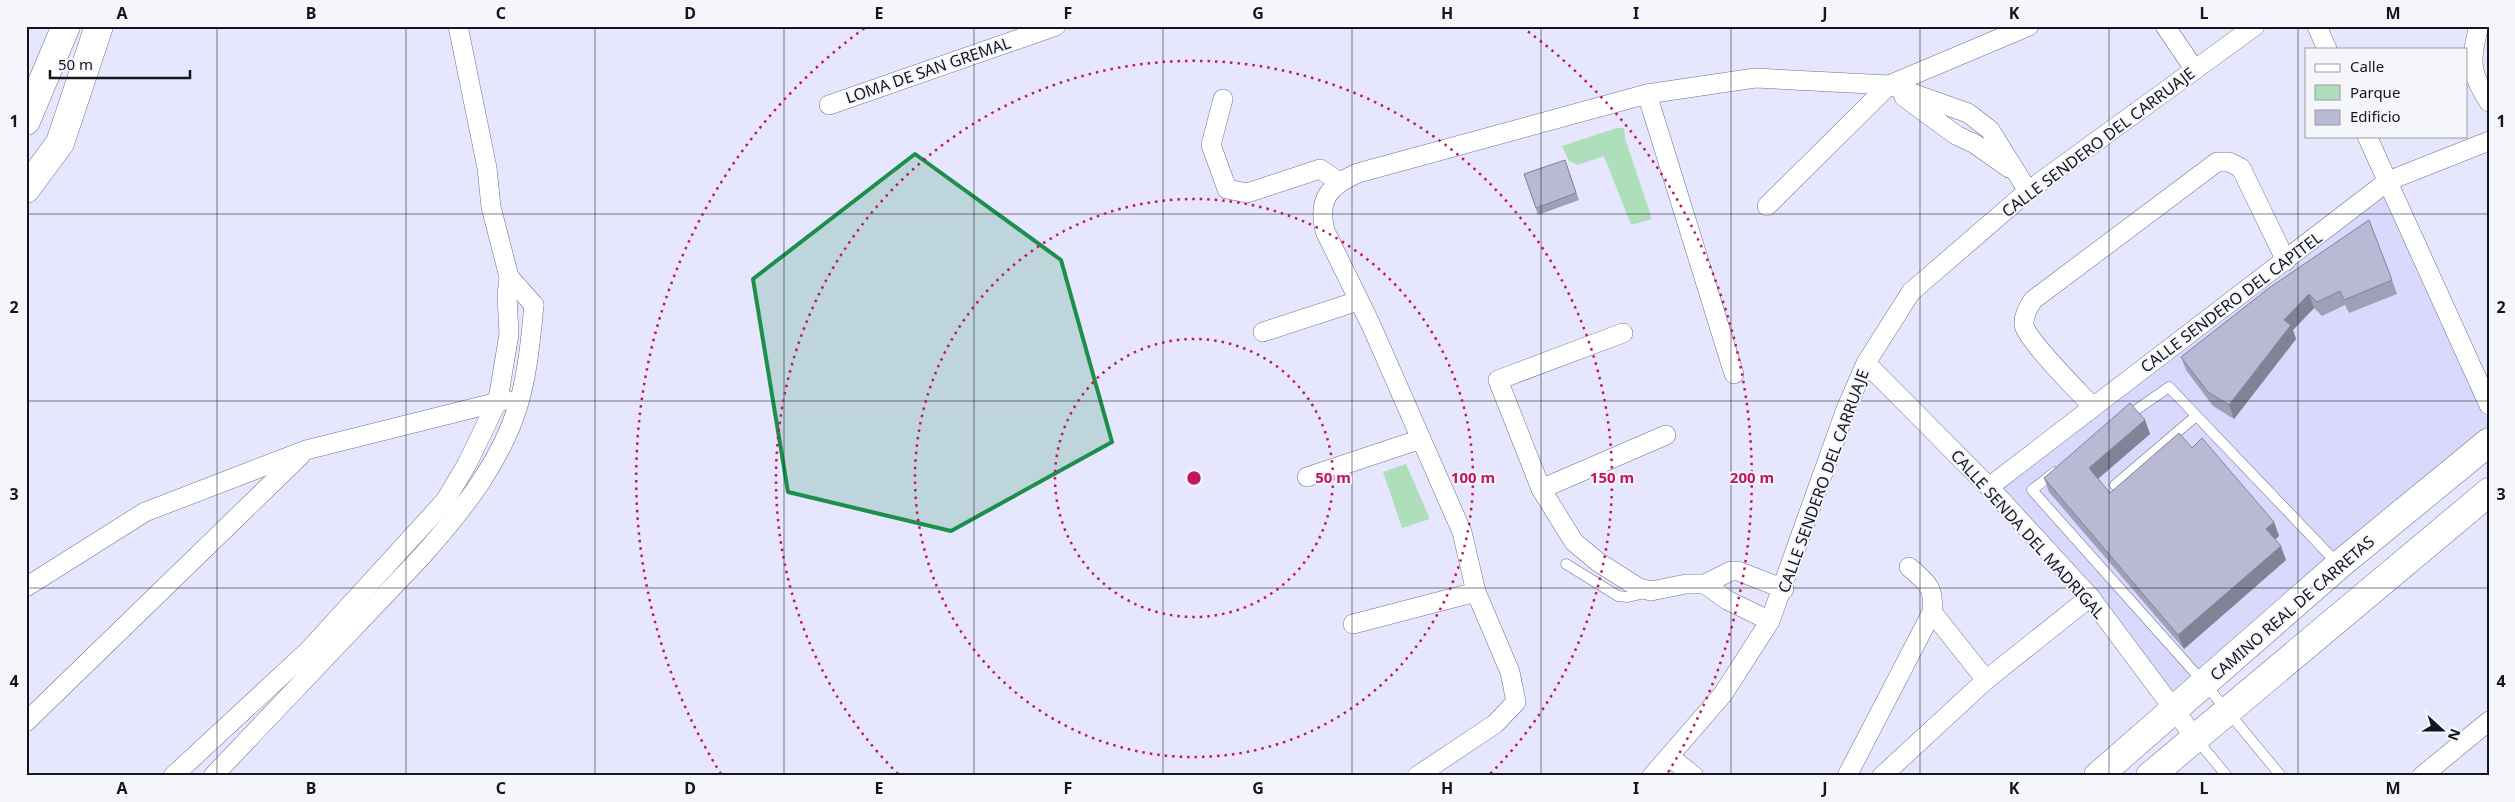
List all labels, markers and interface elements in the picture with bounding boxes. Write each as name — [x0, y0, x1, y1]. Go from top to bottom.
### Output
text: A — [116, 2, 128, 24]
text: B — [306, 2, 316, 24]
text: C — [496, 2, 506, 24]
text: D — [684, 2, 696, 24]
text: E — [875, 2, 884, 24]
text: F — [1064, 2, 1072, 24]
text: G — [1252, 2, 1264, 24]
text: H — [1441, 2, 1453, 24]
text: I — [1633, 2, 1639, 24]
text: J — [1820, 2, 1828, 24]
text: K — [2009, 2, 2020, 24]
text: L — [2200, 2, 2209, 24]
text: M — [2385, 2, 2401, 24]
street label: LOMA DE SAN GREMAL — [843, 31, 1013, 109]
scale bar — [50, 48, 190, 80]
legend — [2305, 48, 2468, 138]
text: 50 m — [58, 54, 93, 74]
text: Calle — [2350, 56, 2384, 76]
street label: CALLE SENDERO DEL CARRUAJE — [1997, 62, 2199, 222]
text: Parque — [2350, 82, 2400, 102]
text: Edificio — [2350, 106, 2401, 126]
text: 1 — [9, 110, 19, 132]
text: 1 — [2496, 110, 2506, 132]
street label: CALLE SENDERO DEL CAPITEL — [2136, 226, 2326, 378]
text: 2 — [9, 296, 19, 318]
text: 2 — [2496, 296, 2506, 318]
street label: CALLE SENDERO DEL CARRUAJE — [1772, 366, 1874, 596]
street label: CALLE SENDA DEL MADRIGAL — [1946, 445, 2110, 623]
text: 50 m — [1315, 467, 1351, 487]
text: 100 m — [1451, 467, 1495, 487]
text: 150 m — [1590, 467, 1634, 487]
text: 200 m — [1730, 467, 1774, 487]
centre of rings — [1185, 469, 1203, 487]
text: 3 — [9, 483, 19, 505]
text: 3 — [2496, 483, 2506, 505]
street label: CAMINO REAL DE CARRETAS — [2205, 530, 2379, 686]
text: 4 — [9, 670, 19, 692]
text: 4 — [2496, 670, 2506, 692]
north arrow — [2418, 704, 2468, 754]
text: N — [2444, 726, 2466, 744]
text: A — [116, 777, 128, 799]
text: B — [306, 777, 316, 799]
text: C — [496, 777, 506, 799]
text: D — [684, 777, 696, 799]
text: E — [875, 777, 884, 799]
text: F — [1064, 777, 1072, 799]
text: G — [1252, 777, 1264, 799]
text: H — [1441, 777, 1453, 799]
text: I — [1633, 777, 1639, 799]
text: J — [1820, 777, 1828, 799]
text: K — [2009, 777, 2020, 799]
text: L — [2200, 777, 2209, 799]
text: M — [2385, 777, 2401, 799]

